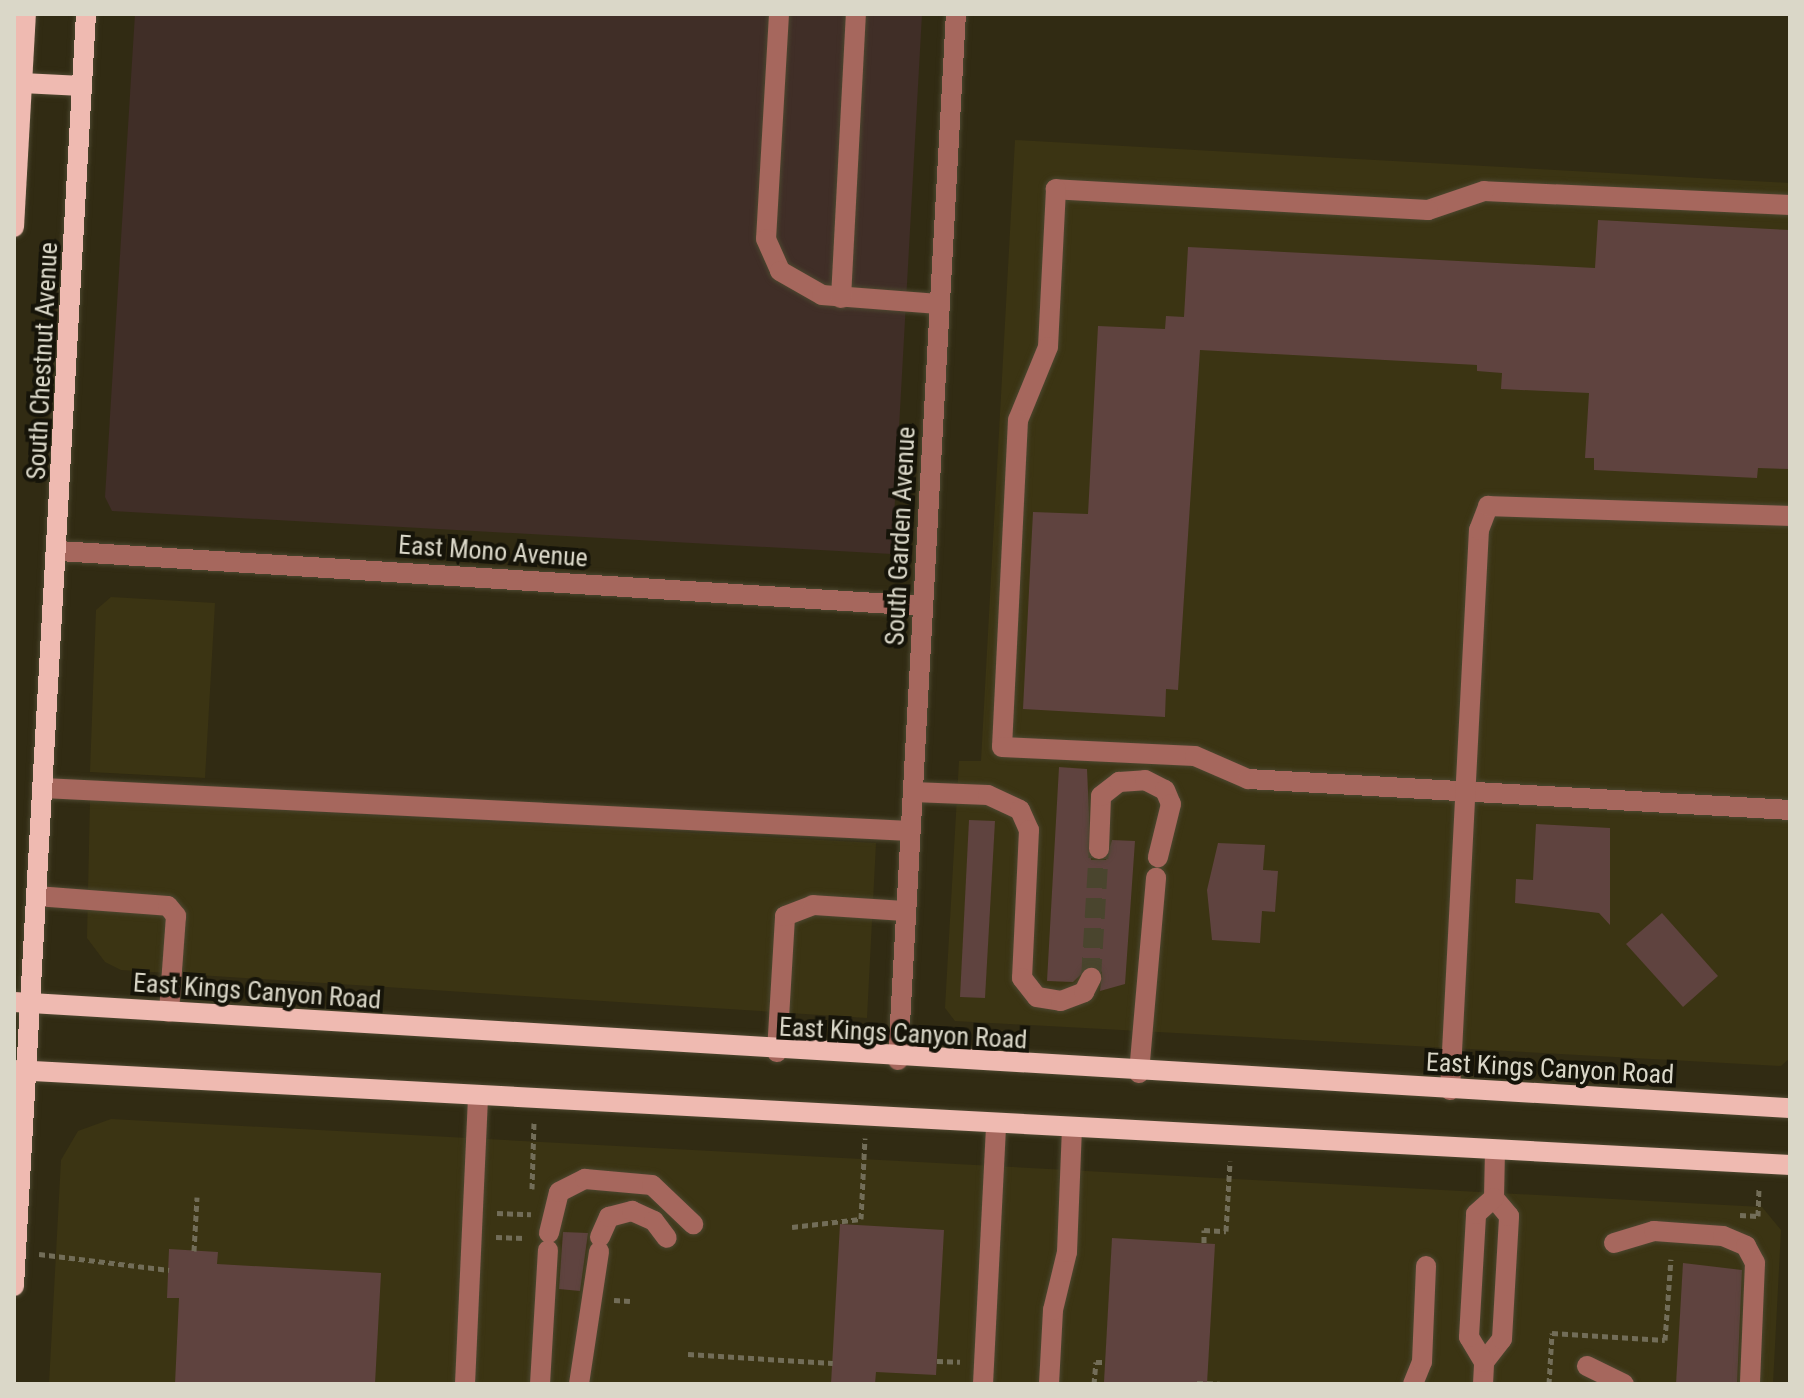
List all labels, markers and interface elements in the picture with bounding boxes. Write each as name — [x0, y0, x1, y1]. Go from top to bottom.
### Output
street label: South Chestnut Avenue — [21, 241, 65, 481]
street label: South Garden Avenue — [880, 426, 922, 646]
street label: East Mono Avenue — [397, 530, 589, 574]
street label: East Kings Canyon Road — [132, 968, 382, 1016]
street label: East Kings Canyon Road — [778, 1012, 1028, 1056]
street label: East Kings Canyon Road — [1425, 1047, 1675, 1091]

